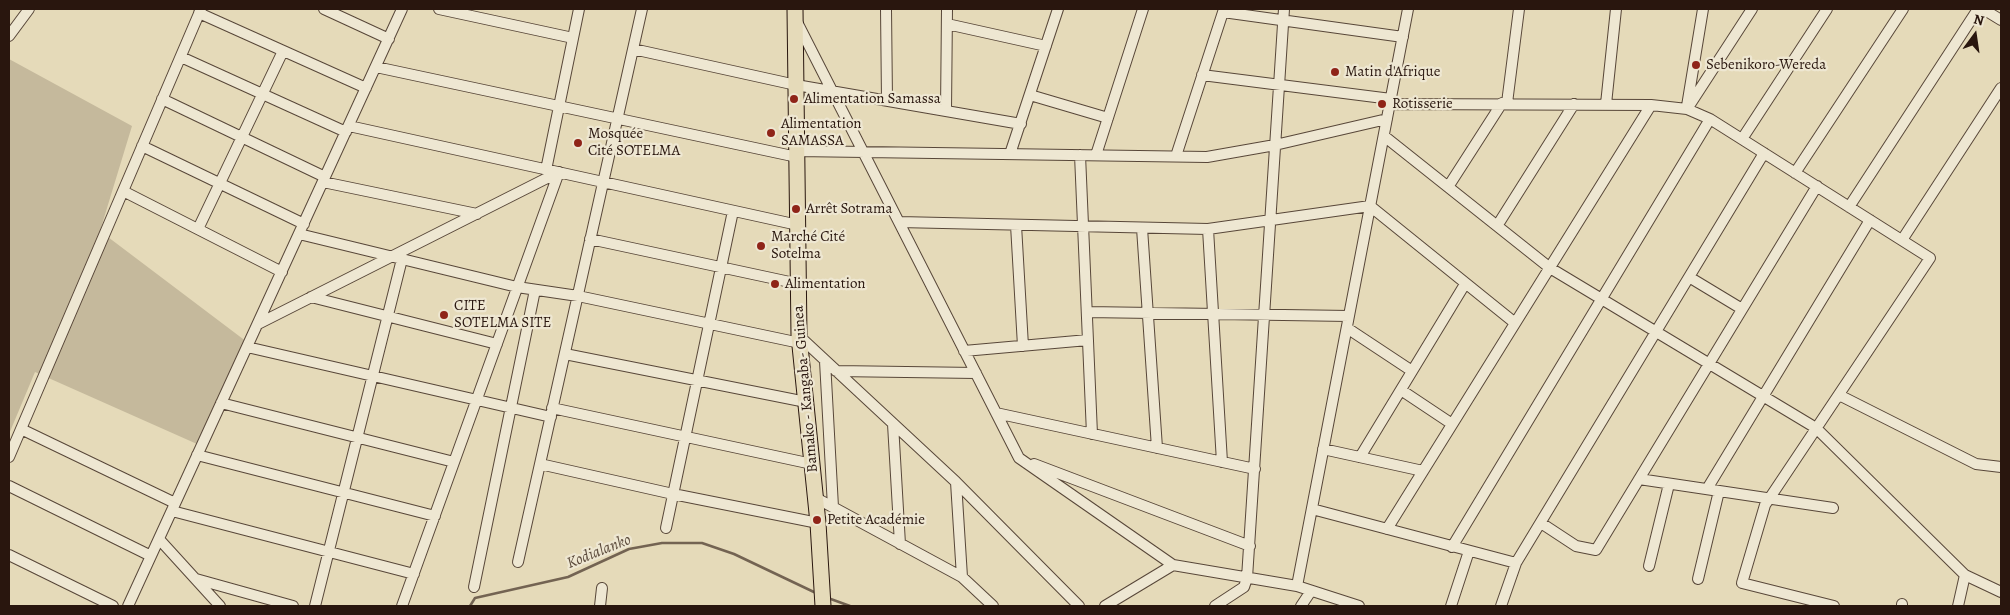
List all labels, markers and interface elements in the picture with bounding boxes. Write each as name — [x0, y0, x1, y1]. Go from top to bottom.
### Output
north arrow — [1950, 10, 2000, 60]
text: N — [1971, 10, 1986, 30]
place label: Sebenikoro-Wereda — [1706, 56, 1826, 74]
marker: Sebenikoro-Wereda — [1690, 59, 1702, 71]
place label: Matin d'Afrique — [1345, 63, 1440, 81]
marker: Matin d'Afrique — [1329, 66, 1341, 78]
place label: Alimentation Samassa — [804, 90, 941, 108]
marker: Alimentation Samassa — [788, 93, 800, 105]
place label: Rotisserie — [1392, 95, 1453, 113]
marker: Rotisserie — [1376, 98, 1388, 110]
place label: Alimentation SAMASSA — [781, 115, 862, 150]
place label: Mosquée Cité SOTELMA — [588, 125, 680, 160]
marker: Alimentation SAMASSA — [765, 127, 777, 139]
marker: Mosquée Cité SOTELMA — [572, 137, 584, 149]
place label: Arrêt Sotrama — [806, 200, 893, 218]
marker: Arrêt Sotrama — [790, 203, 802, 215]
place label: Marché Cité Sotelma — [771, 228, 845, 263]
marker: Marché Cité Sotelma — [755, 240, 767, 252]
place label: Alimentation — [785, 275, 866, 293]
marker: Alimentation — [769, 278, 781, 290]
place label: CITE SOTELMA SITE — [454, 297, 551, 332]
street label: Bamako - Kangaba- Guinea — [790, 305, 822, 473]
marker: CITE SOTELMA SITE — [438, 309, 450, 321]
place label: Petite Académie — [827, 511, 925, 529]
marker: Petite Académie — [811, 514, 823, 526]
water label: Kodialanko — [564, 531, 634, 573]

